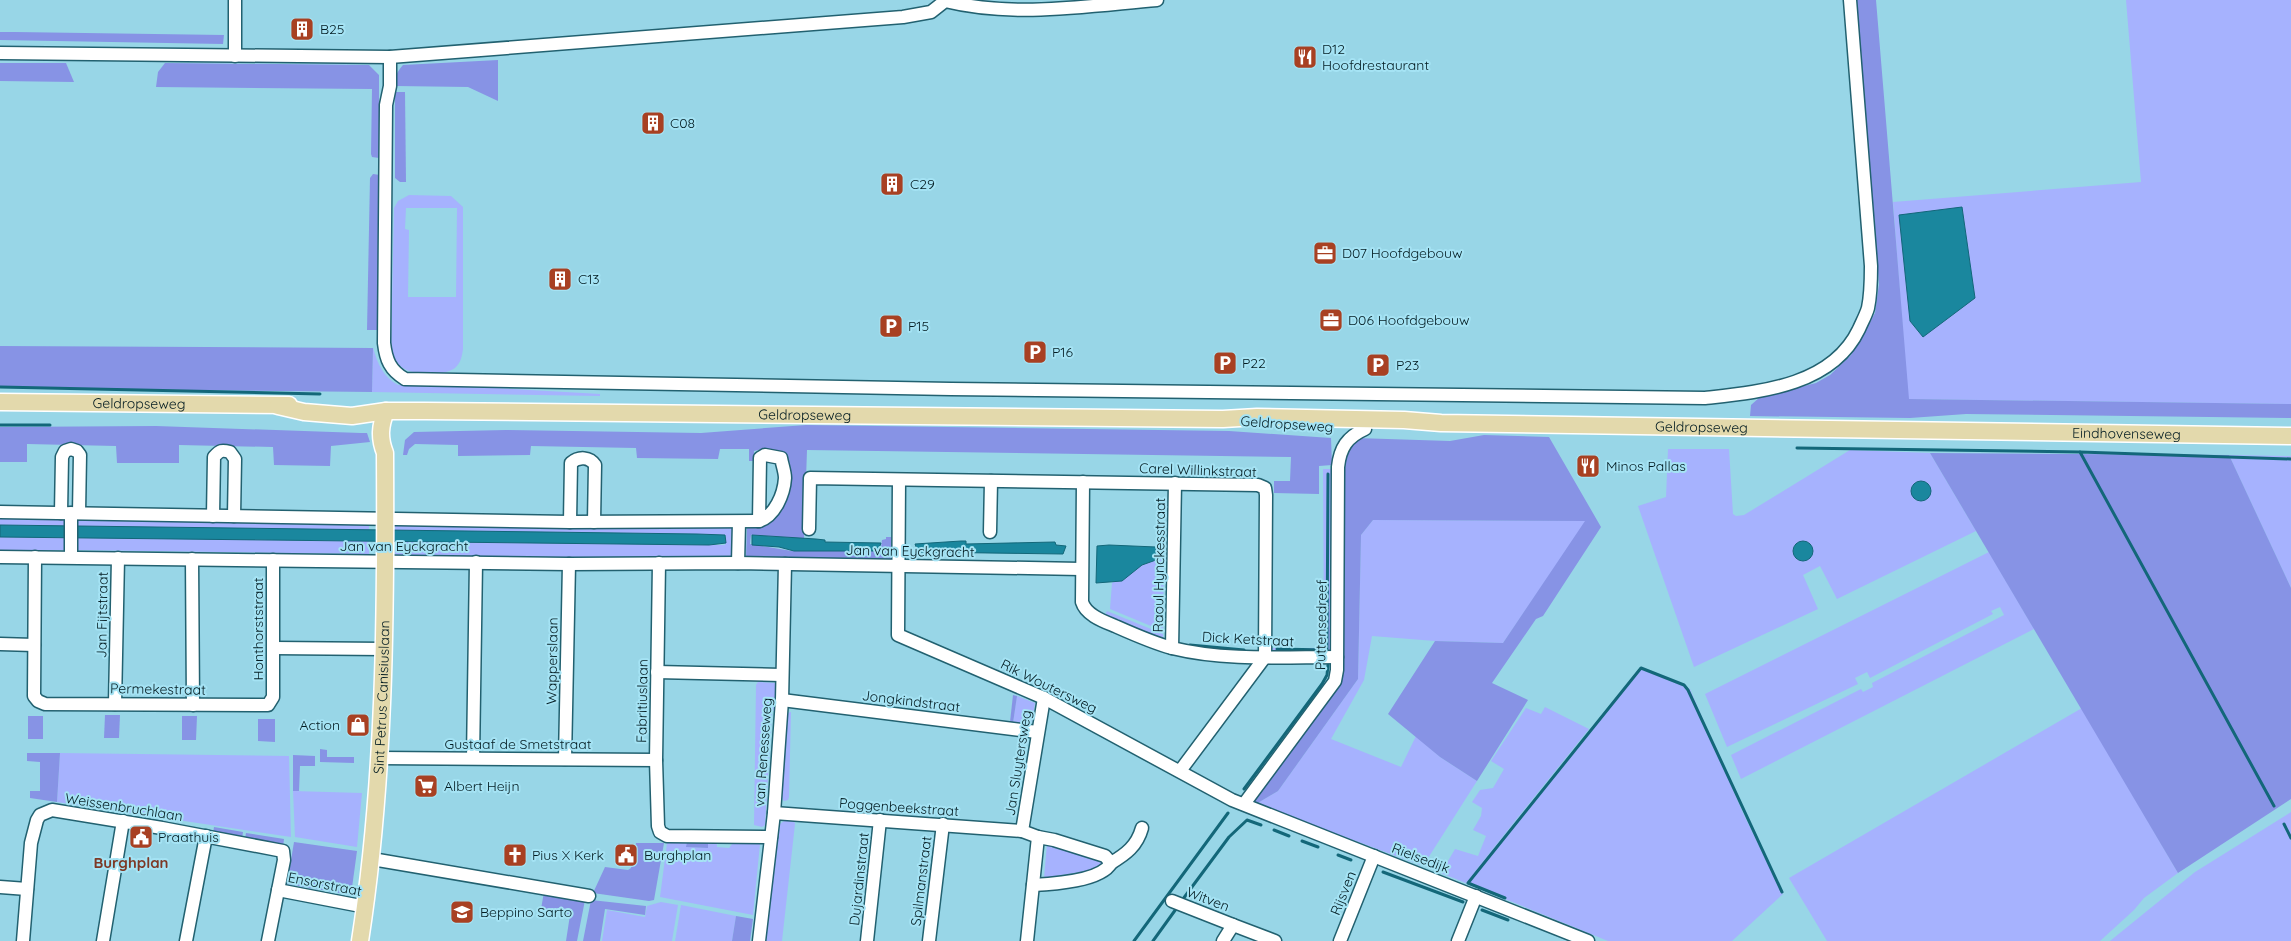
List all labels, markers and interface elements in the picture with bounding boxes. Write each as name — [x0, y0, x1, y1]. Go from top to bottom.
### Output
building icon: B25 — [289, 16, 315, 42]
place label: B25 — [320, 20, 345, 38]
place label: D12 Hoofdrestaurant — [1322, 40, 1429, 74]
restaurant icon: D12 Hoofdrestaurant — [1292, 44, 1318, 70]
building icon: C08 — [640, 110, 666, 136]
place label: C08 — [670, 114, 695, 132]
building icon: C29 — [879, 171, 905, 197]
place label: C29 — [910, 175, 935, 193]
office icon: D07 Hoofdgebouw — [1312, 240, 1338, 266]
place label: D07 Hoofdgebouw — [1342, 244, 1463, 262]
building icon: C13 — [547, 266, 573, 292]
place label: C13 — [578, 270, 600, 288]
office icon: D06 Hoofdgebouw — [1318, 307, 1344, 333]
place label: D06 Hoofdgebouw — [1348, 311, 1470, 329]
parking icon: P15 — [878, 313, 904, 339]
place label: P15 — [908, 317, 929, 335]
parking icon: P16 — [1022, 339, 1048, 365]
place label: P16 — [1052, 343, 1074, 361]
parking icon: P22 — [1212, 350, 1238, 376]
parking icon: P23 — [1365, 352, 1391, 378]
place label: P22 — [1242, 354, 1266, 372]
place label: P23 — [1396, 356, 1419, 374]
street label: Geldropseweg — [92, 394, 186, 413]
street label: Geldropseweg — [758, 405, 851, 424]
street label: Geldropseweg — [1240, 412, 1334, 436]
street label: Geldropseweg — [1655, 417, 1748, 437]
street label: Eindhovenseweg — [2072, 424, 2181, 443]
restaurant icon: Minos Pallas — [1575, 453, 1601, 479]
place label: Minos Pallas — [1606, 457, 1686, 475]
street label: Carel Willinkstraat — [1139, 459, 1257, 481]
street label: Raoul Hynckesstraat — [1149, 497, 1169, 633]
street label: Jan van Eyckgracht — [339, 537, 469, 555]
street label: Jan van Eyckgracht — [845, 541, 975, 561]
street label: Jan Fijtstraat — [92, 571, 112, 658]
street label: Honthorststraat — [249, 577, 267, 681]
street label: Puttensedreef — [1311, 580, 1331, 670]
street label: Wapperslaan — [542, 617, 562, 705]
street label: Sint Petrus Canisiuslaan — [369, 620, 393, 774]
street label: Dick Ketstraat — [1202, 628, 1295, 650]
street label: Rik Woutersweg — [998, 655, 1100, 717]
street label: Fabritiuslaan — [632, 659, 652, 743]
street label: Permekestraat — [110, 679, 206, 699]
street label: Jongkindstraat — [861, 686, 961, 716]
street label: van Renesseweg — [750, 697, 776, 807]
street label: Jan Sluytersweg — [1001, 709, 1035, 817]
shop icon: Action — [345, 712, 371, 738]
place label: Action — [299, 716, 340, 734]
street label: Gustaaf de Smetstraat — [444, 735, 592, 753]
supermarket icon: Albert Heijn — [413, 773, 439, 799]
place label: Albert Heijn — [444, 777, 520, 795]
street label: Weissenbruchlaan — [64, 789, 184, 825]
street label: Poggenbeekstraat — [839, 794, 960, 820]
public building icon: Praathuis — [128, 824, 154, 850]
place label: Praathuis — [158, 828, 219, 846]
street label: Dujardinstraat — [845, 831, 873, 926]
street label: Spilmanstraat — [907, 835, 935, 927]
street label: Rielsedijk — [1389, 839, 1453, 877]
church icon: Pius X Kerk — [502, 842, 528, 868]
public building icon: Burghplan — [613, 842, 639, 868]
place label: Pius X Kerk — [532, 846, 604, 864]
place label: Burghplan — [644, 846, 711, 864]
district label: Burghplan — [93, 853, 169, 872]
street label: Ensorstraat — [287, 868, 364, 900]
street label: Rijsven — [1326, 868, 1360, 918]
street label: Witven — [1184, 883, 1232, 915]
school or university icon: Beppino Sarto — [449, 899, 475, 925]
place label: Beppino Sarto — [480, 903, 572, 921]

